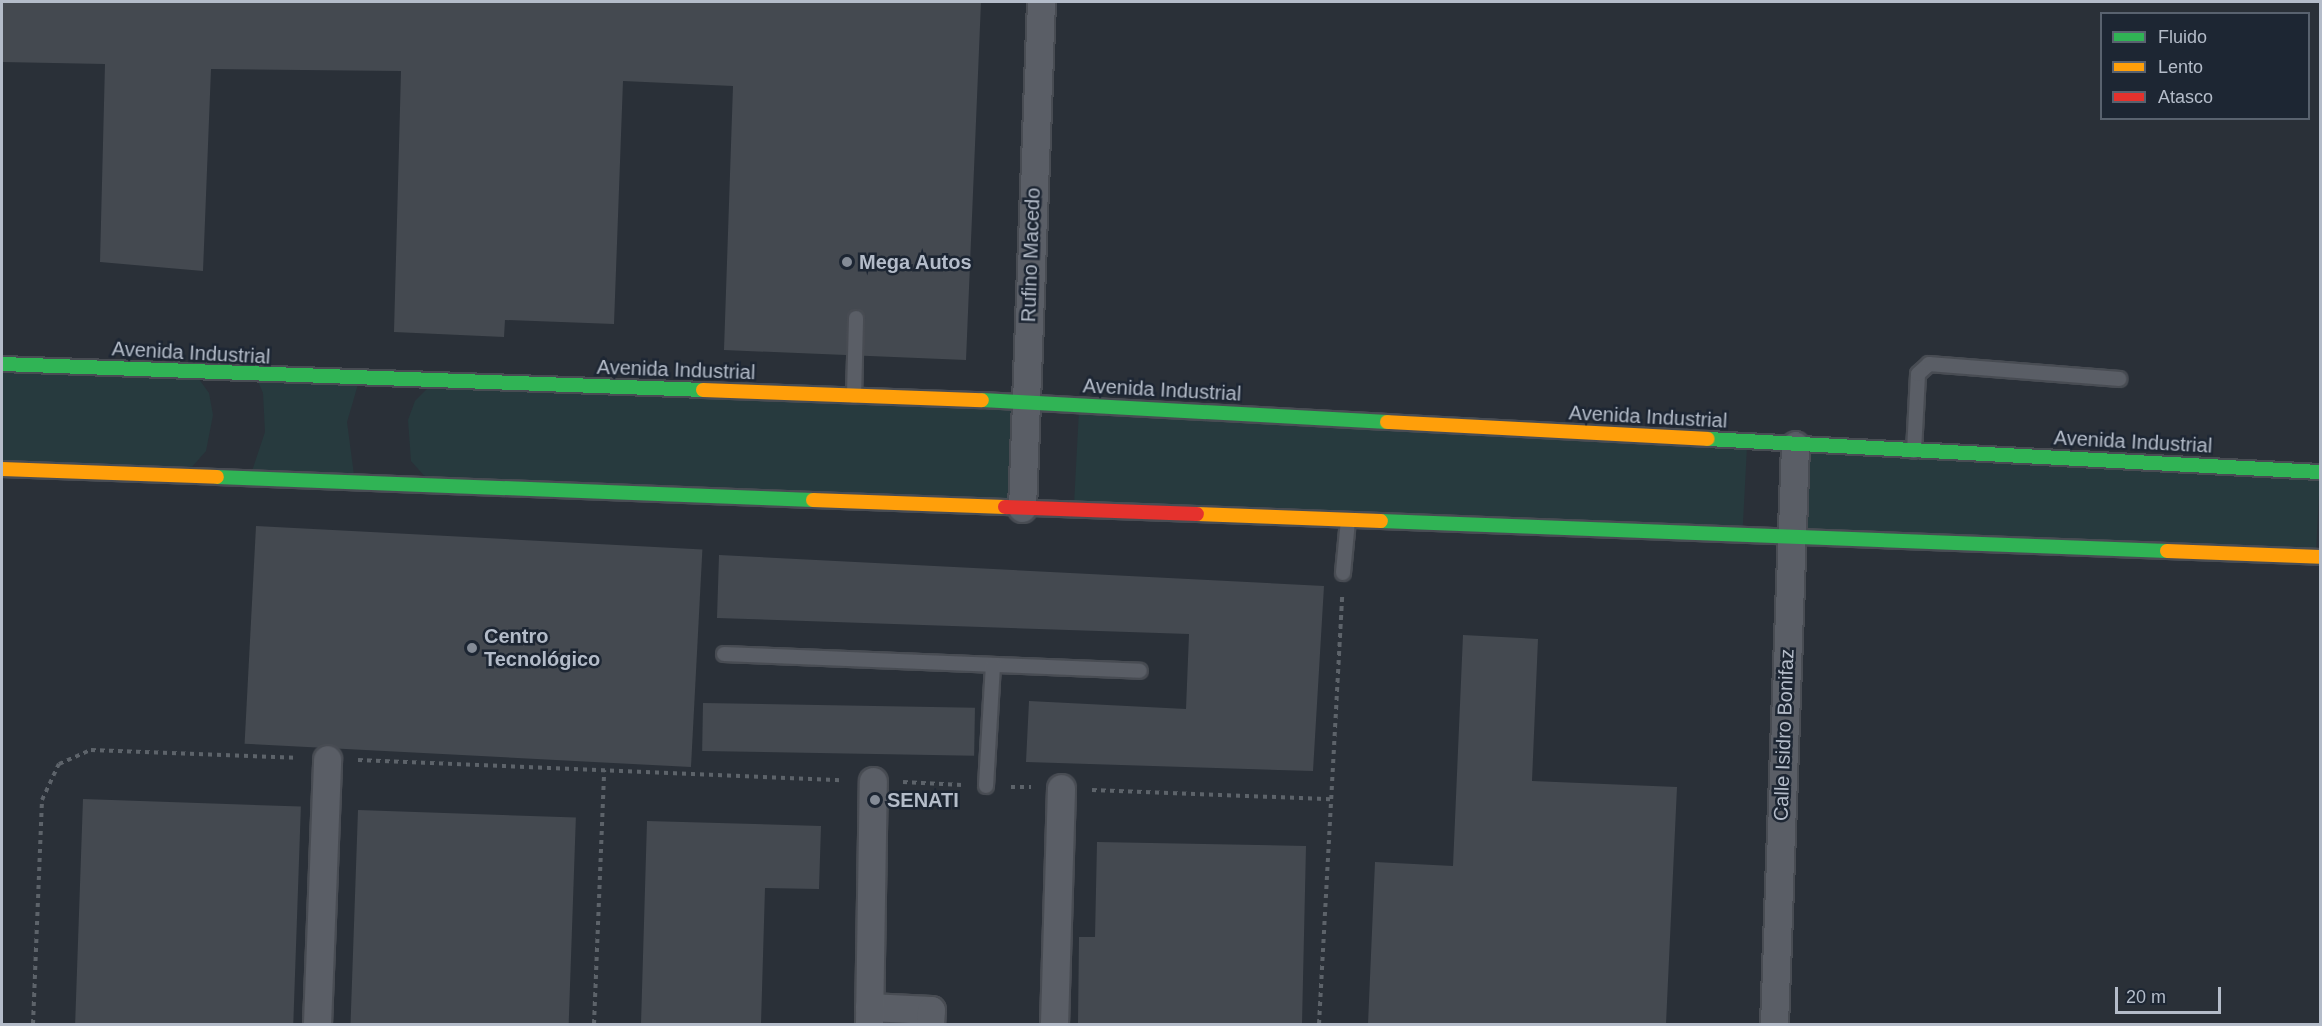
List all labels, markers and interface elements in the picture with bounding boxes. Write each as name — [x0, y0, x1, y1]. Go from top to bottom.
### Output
legend — [2100, 12, 2310, 120]
text: Fluido — [2158, 27, 2207, 47]
text: Lento — [2158, 57, 2203, 77]
text: Atasco — [2158, 87, 2213, 107]
street label: Rufino Macedo — [1017, 187, 1045, 323]
place label: Mega Autos — [859, 250, 972, 274]
marker: Mega Autos — [840, 255, 854, 269]
street label: Avenida Industrial — [111, 337, 271, 369]
street label: Avenida Industrial — [596, 355, 756, 385]
street label: Avenida Industrial — [1082, 374, 1242, 406]
street label: Avenida Industrial — [1568, 401, 1728, 433]
street label: Avenida Industrial — [2053, 426, 2213, 458]
place label: Centro Tecnológico — [484, 624, 600, 671]
marker: Centro Tecnológico — [465, 641, 479, 655]
street label: Calle Isidro Bonifaz — [1769, 648, 1799, 822]
place label: SENATI — [887, 788, 959, 812]
marker: SENATI — [868, 793, 882, 807]
scale bar — [2118, 975, 2224, 1013]
text: 20 m — [2126, 987, 2166, 1007]

